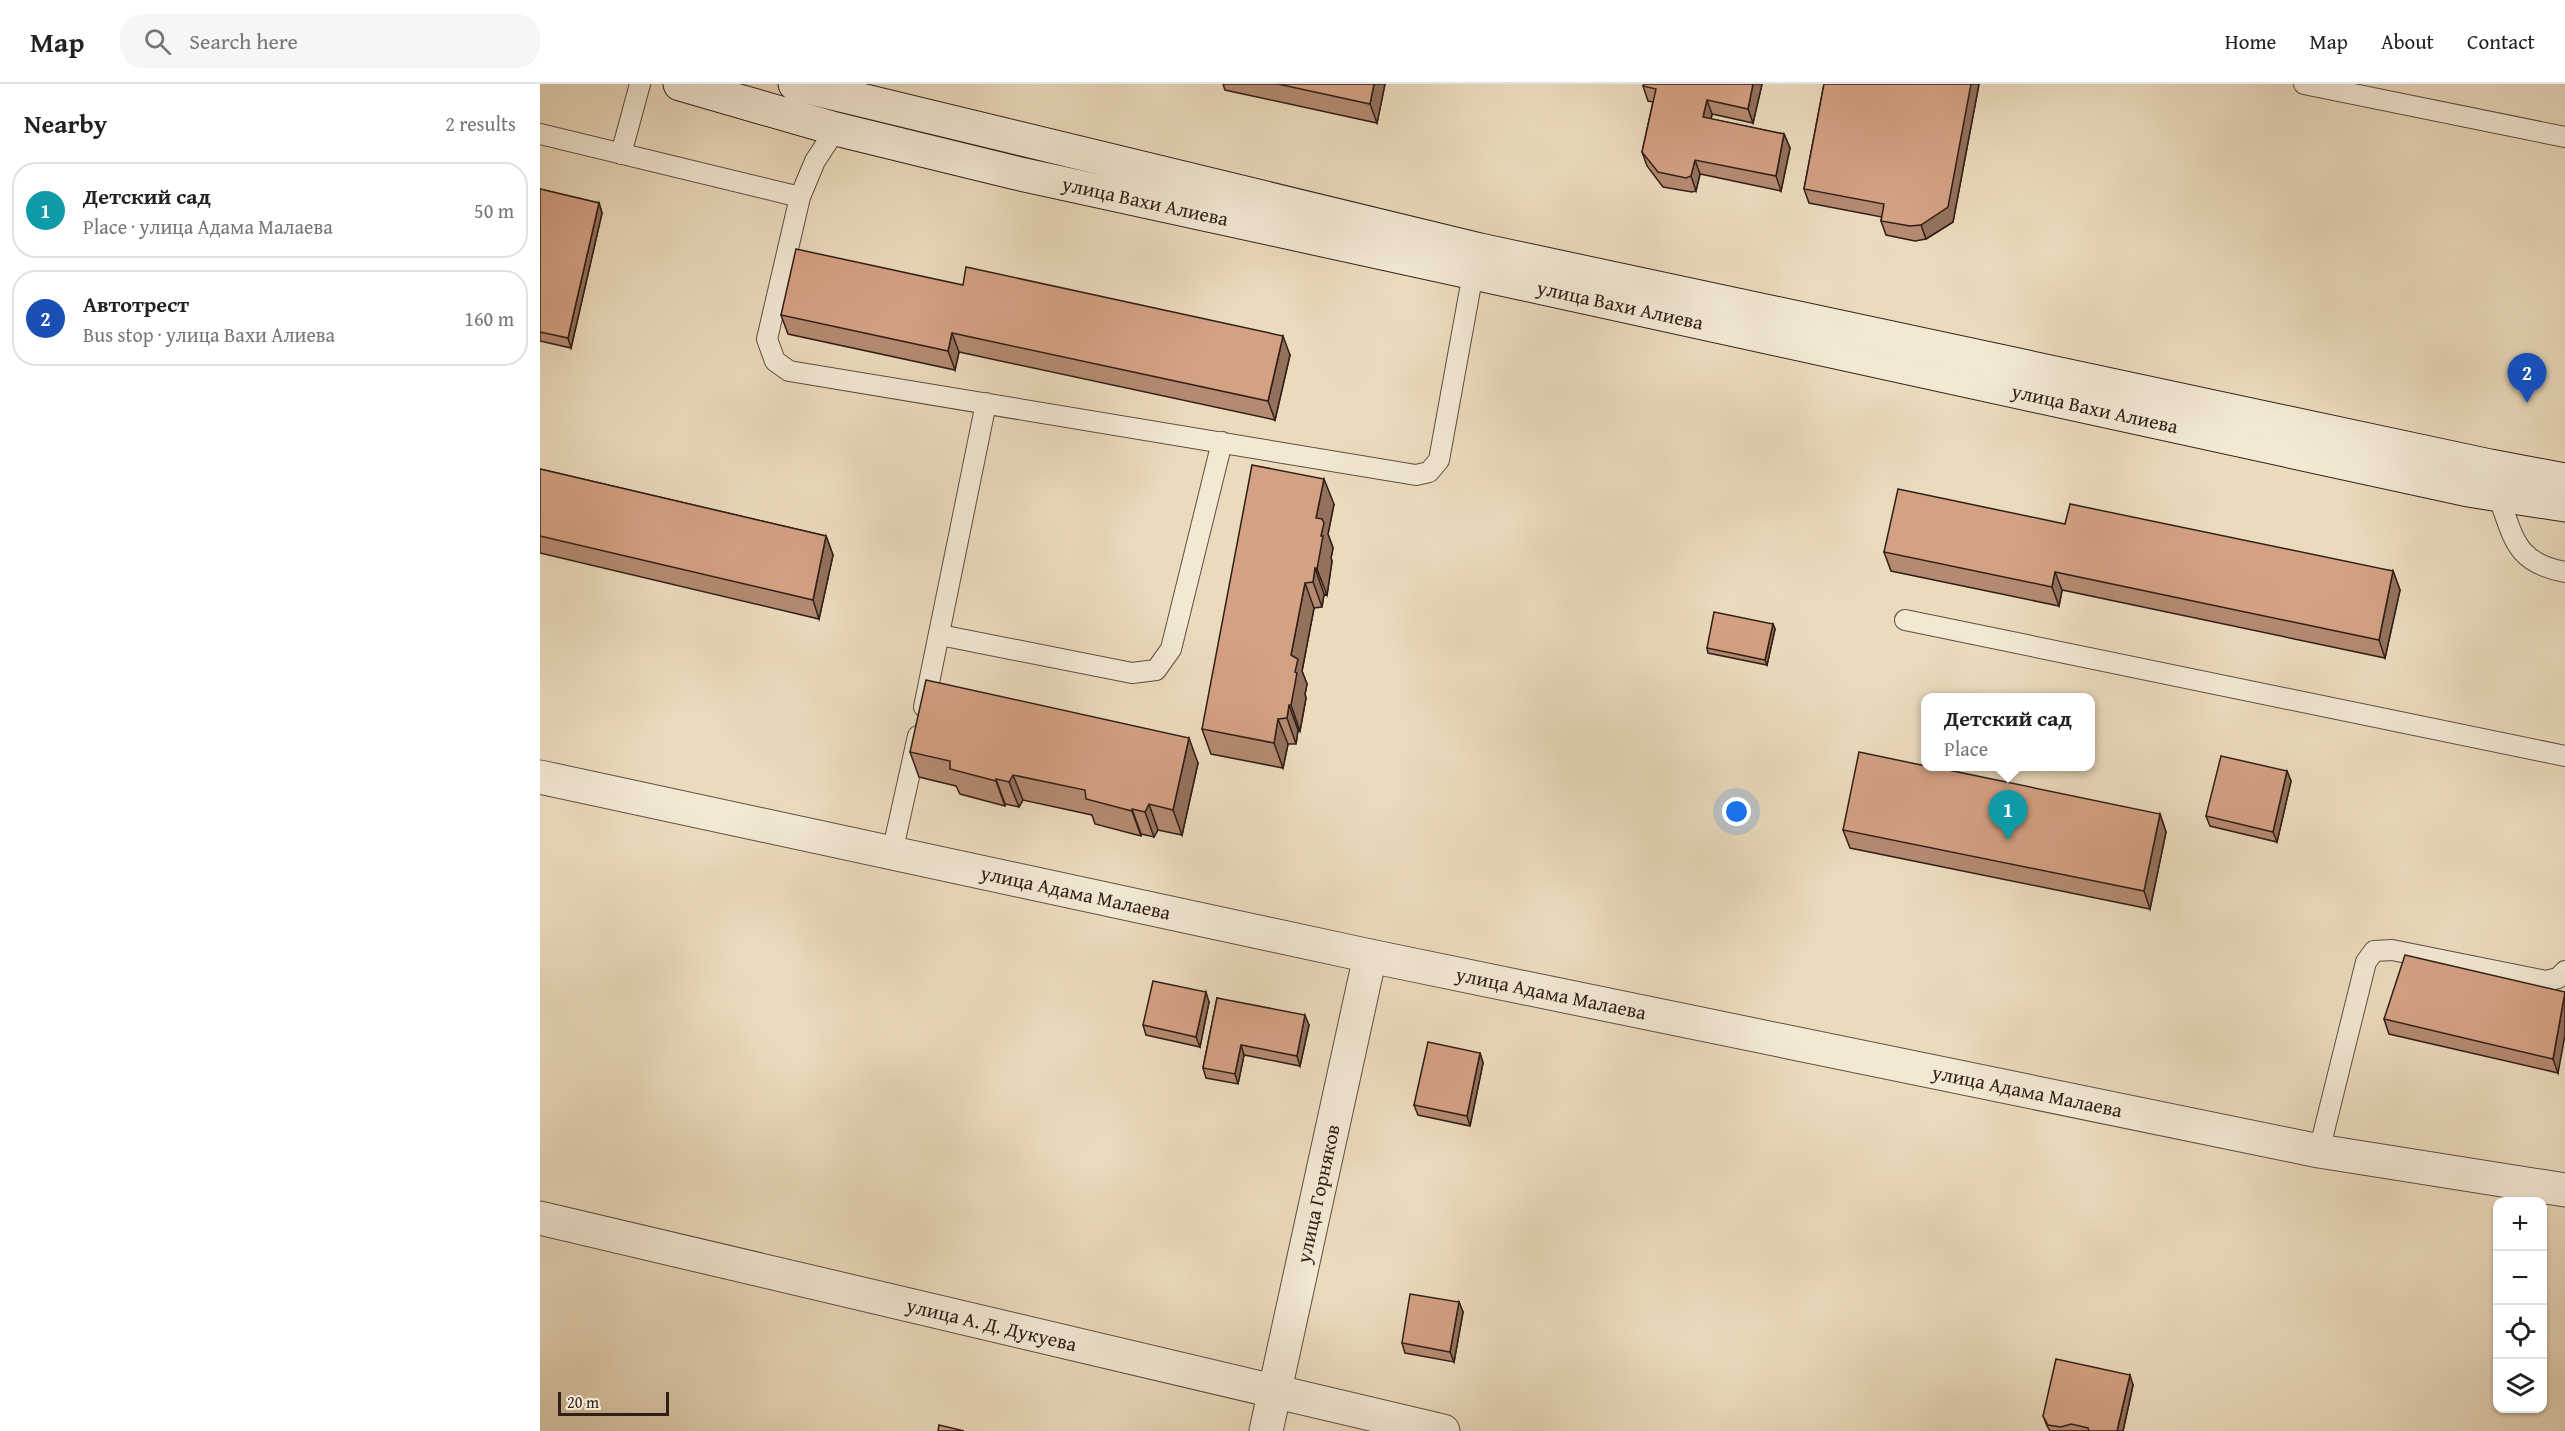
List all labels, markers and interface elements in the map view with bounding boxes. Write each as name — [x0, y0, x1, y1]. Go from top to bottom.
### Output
search box — [120, 14, 540, 68]
text: Map — [30, 21, 84, 62]
icon: search — [141, 25, 174, 58]
text: Search here — [189, 25, 298, 57]
text: Home — [2225, 26, 2276, 57]
text: Map — [2309, 26, 2348, 57]
text: About — [2381, 26, 2434, 57]
text: Contact — [2467, 26, 2535, 57]
text: Nearby — [24, 104, 107, 143]
text: 2 results — [445, 109, 516, 138]
street label: улица Вахи Алиева — [1059, 168, 1232, 233]
text: Детский сад — [83, 180, 211, 212]
text: 1 — [40, 196, 51, 225]
text: 50 m — [474, 196, 514, 225]
text: Place · улица Адама Малаева — [83, 212, 333, 241]
street label: улица Вахи Алиева — [1533, 272, 1707, 337]
text: Автотрест — [83, 288, 189, 320]
text: 2 — [40, 304, 51, 333]
text: 160 m — [464, 304, 514, 333]
text: Bus stop · улица Вахи Алиева — [83, 320, 335, 349]
pin: 2 — [2508, 354, 2546, 403]
street label: улица Вахи Алиева — [2008, 376, 2181, 440]
popup — [1921, 693, 2095, 771]
text: Детский сад — [1944, 702, 2072, 734]
text: Place — [1944, 734, 1988, 763]
pin: 1 — [1988, 790, 2028, 840]
your location — [1722, 797, 1751, 826]
street label: улица Адама Малаева — [977, 857, 1174, 927]
street label: улица Адама Малаева — [1452, 959, 1649, 1027]
street label: улица Адама Малаева — [1929, 1057, 2126, 1124]
street label: улица Горняков — [1288, 1121, 1347, 1267]
map controls — [2493, 1197, 2547, 1413]
button: + — [2493, 1197, 2547, 1251]
button: − — [2493, 1251, 2547, 1305]
street label: улица А. Д. Дукуева — [903, 1290, 1080, 1358]
button: locate — [2493, 1305, 2547, 1359]
button: layers — [2493, 1359, 2547, 1413]
scale bar — [558, 1389, 669, 1416]
text: 20 m — [567, 1390, 599, 1414]

